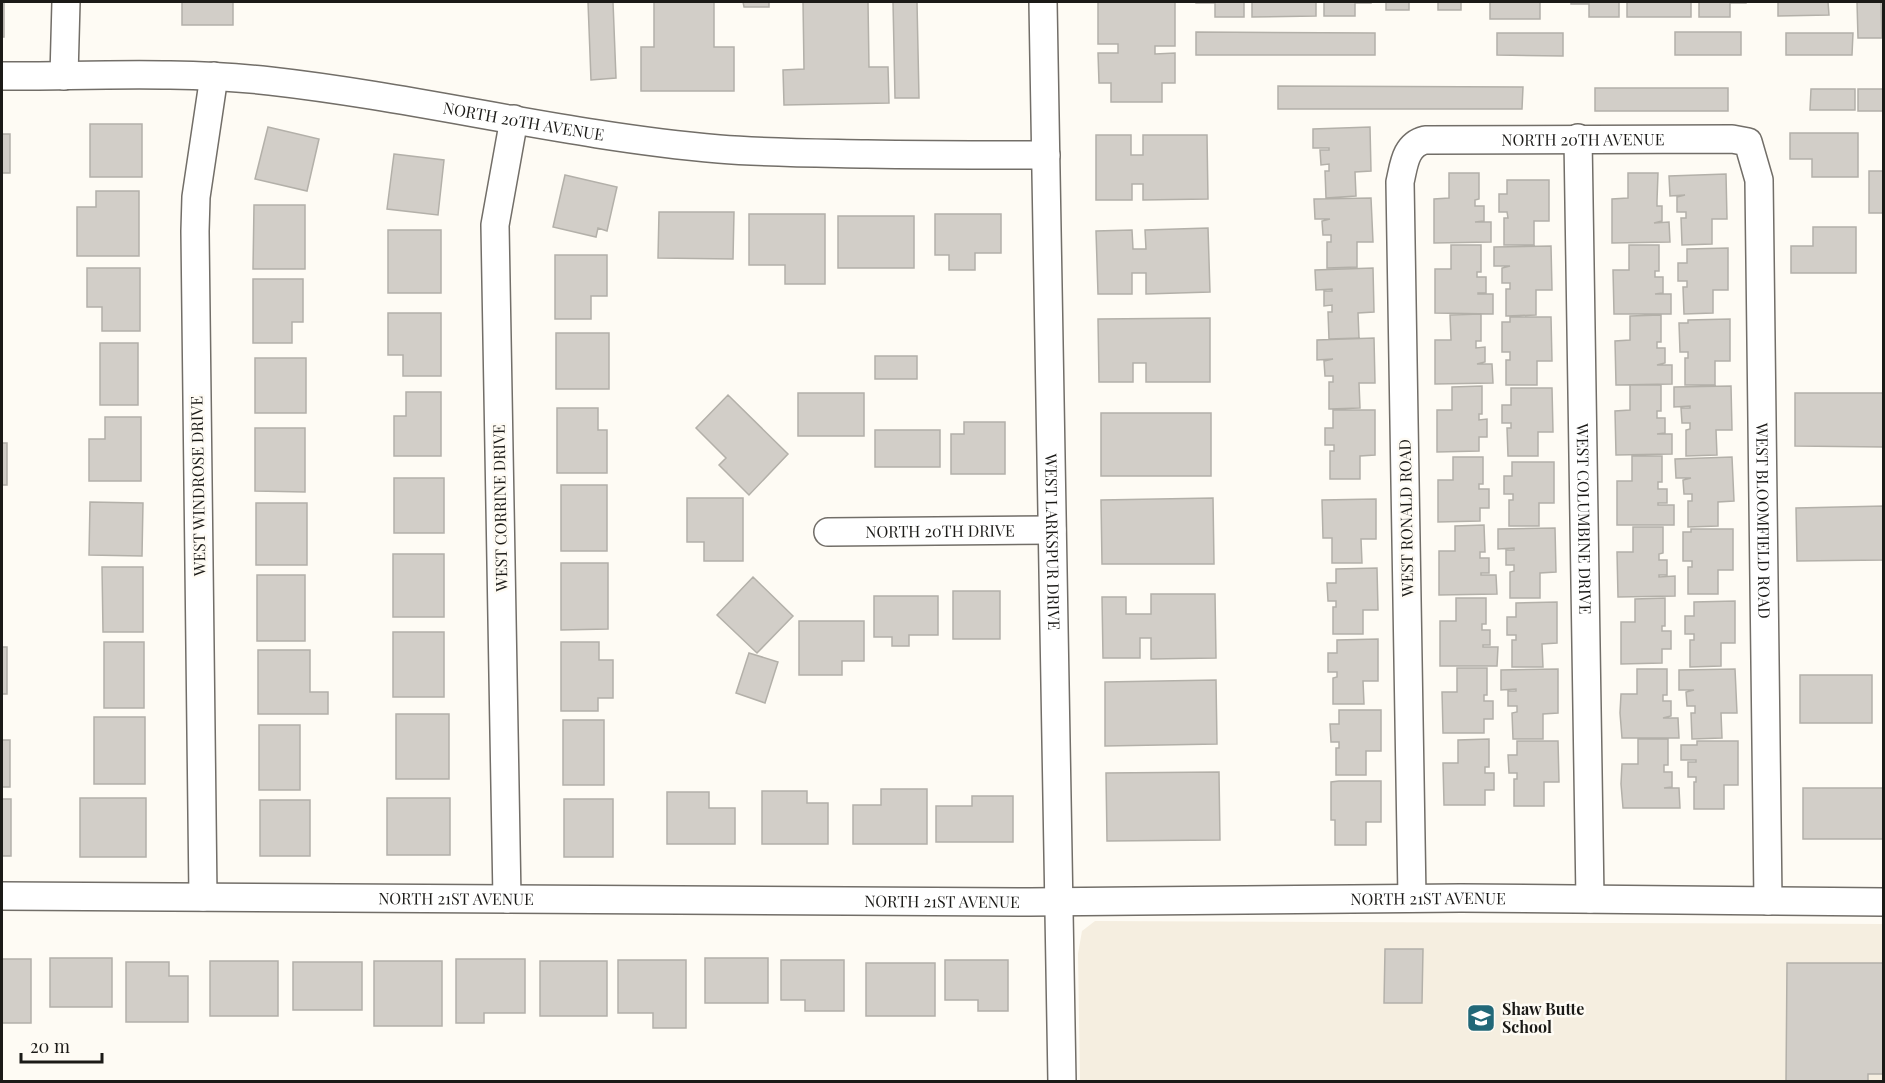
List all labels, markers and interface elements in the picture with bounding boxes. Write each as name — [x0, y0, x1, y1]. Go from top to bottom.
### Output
street label: NORTH 20TH AVENUE — [441, 97, 606, 145]
street label: NORTH 20TH AVENUE — [1501, 128, 1664, 150]
street label: WEST WINDROSE DRIVE — [185, 396, 210, 577]
street label: WEST COLUMBINE DRIVE — [1572, 422, 1597, 615]
street label: WEST BLOOMFIELD ROAD — [1752, 422, 1775, 619]
street label: WEST CORRINE DRIVE — [488, 424, 511, 593]
street label: WEST RONALD ROAD — [1394, 439, 1417, 598]
street label: WEST LARKSPUR DRIVE — [1041, 452, 1065, 630]
street label: NORTH 20TH DRIVE — [865, 519, 1015, 542]
street label: NORTH 21ST AVENUE — [378, 887, 534, 909]
street label: NORTH 21ST AVENUE — [1350, 887, 1506, 909]
street label: NORTH 21ST AVENUE — [864, 890, 1020, 912]
place label: Shaw Butte School — [1502, 998, 1584, 1037]
school or university icon: Shaw Butte School — [1465, 1002, 1497, 1034]
scale bar — [21, 1026, 102, 1064]
text: 20 m — [30, 1034, 70, 1058]

